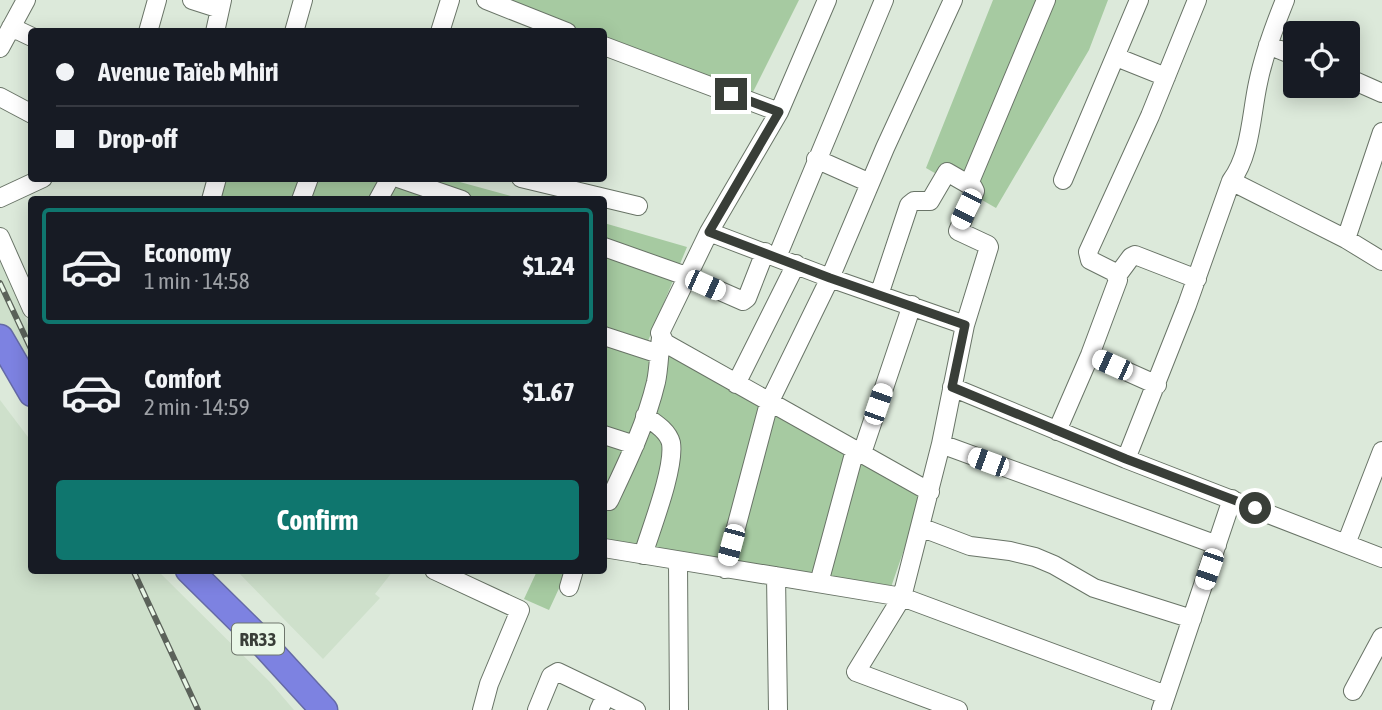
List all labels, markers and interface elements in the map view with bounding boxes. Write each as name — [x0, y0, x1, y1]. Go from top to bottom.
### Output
map controls — [1283, 21, 1360, 98]
button: locate — [1283, 21, 1360, 98]
text: Avenue Taïeb Mhiri — [98, 57, 279, 87]
route end — [715, 78, 747, 110]
text: Drop-off — [98, 124, 178, 154]
car — [948, 186, 985, 232]
icon: car — [60, 235, 123, 298]
text: Economy — [144, 238, 231, 268]
text: $1.24 — [523, 251, 575, 281]
car — [682, 267, 729, 303]
text: 1 min · 14:58 — [144, 268, 250, 294]
car — [1089, 347, 1136, 383]
icon: car — [60, 361, 123, 424]
text: Comfort — [144, 364, 221, 394]
text: $1.67 — [523, 377, 575, 407]
car — [862, 381, 895, 427]
text: 2 min · 14:59 — [144, 394, 250, 420]
car — [965, 445, 1012, 479]
button: Confirm — [56, 480, 579, 560]
route start — [1239, 492, 1271, 524]
car — [716, 522, 747, 568]
car — [1193, 546, 1226, 592]
road number: RR33 — [232, 624, 284, 654]

